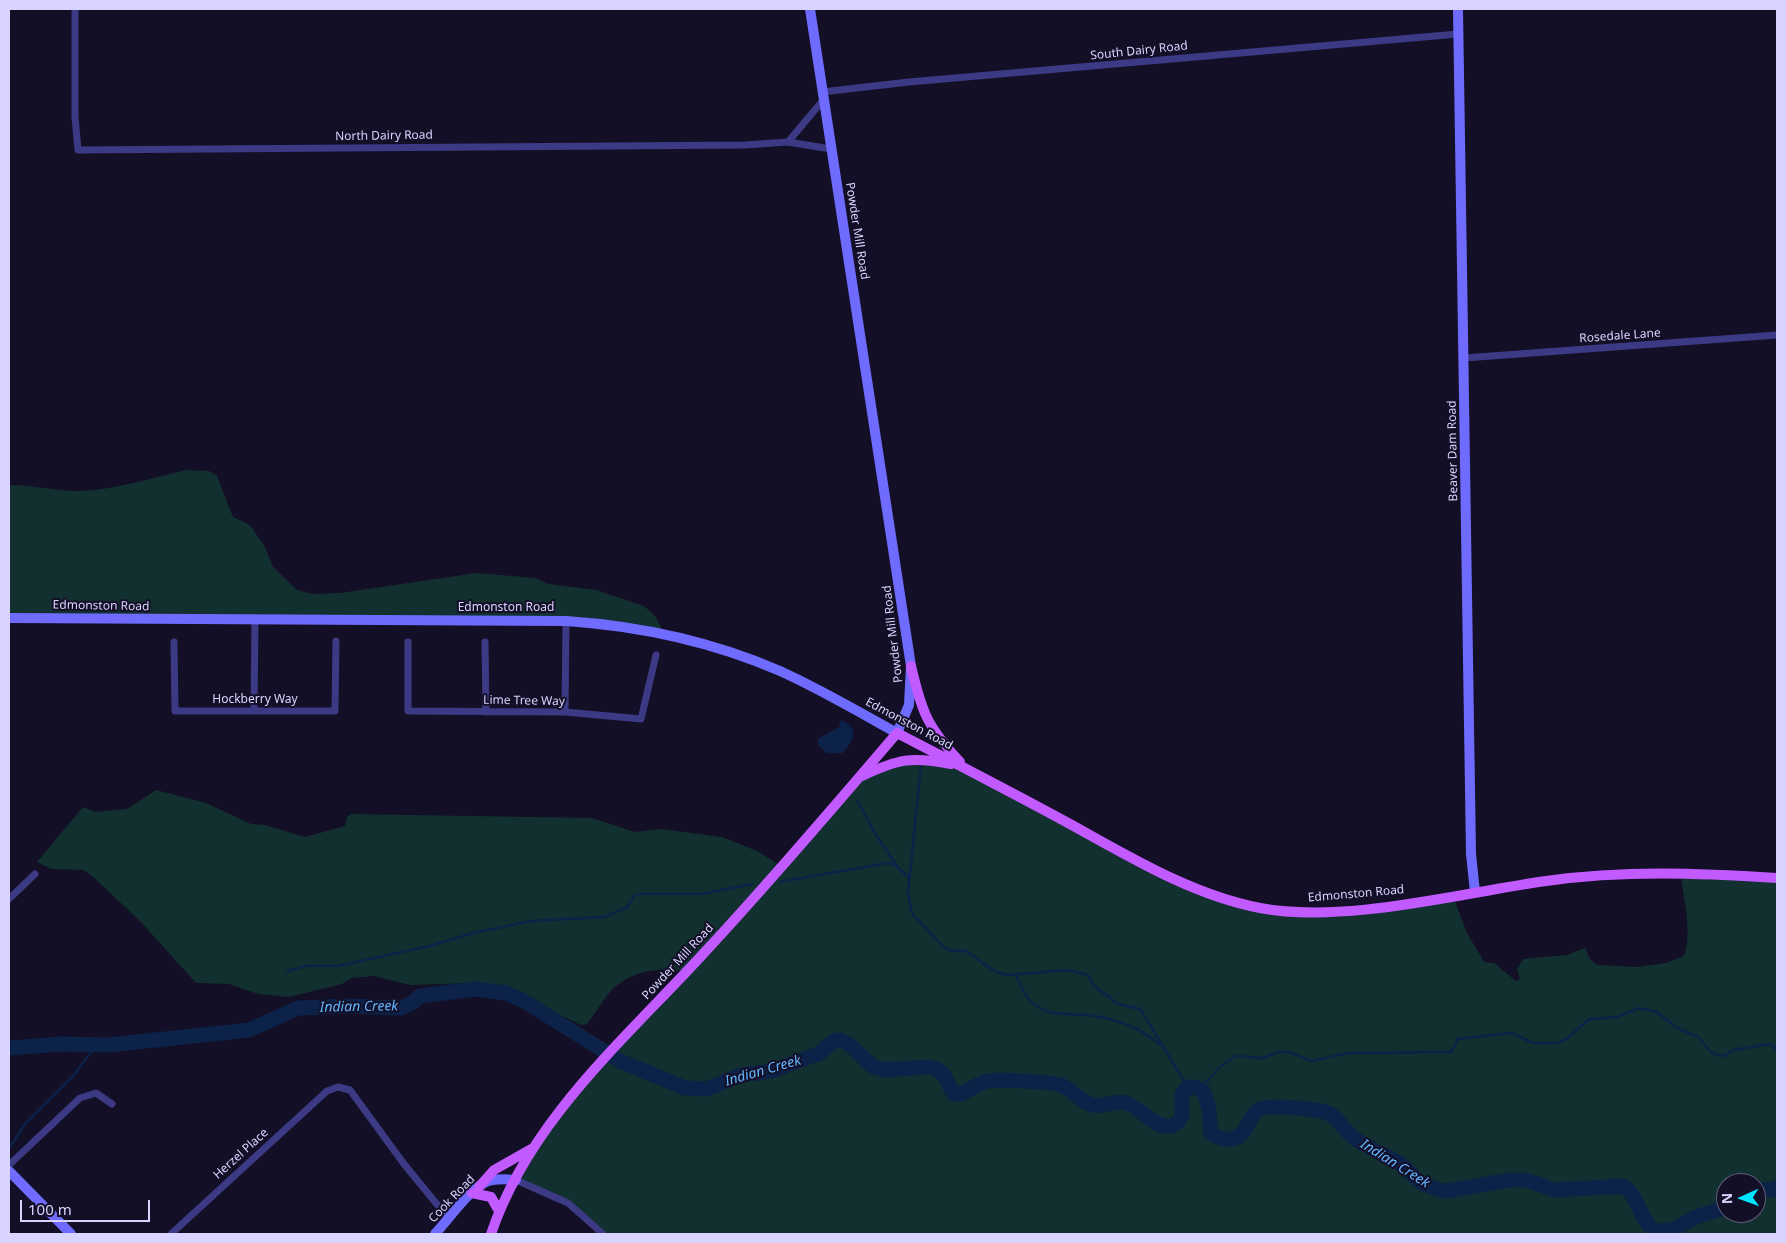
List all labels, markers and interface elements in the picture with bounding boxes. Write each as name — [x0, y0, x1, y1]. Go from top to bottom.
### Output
street label: South Dairy Road — [1090, 39, 1188, 63]
street label: North Dairy Road — [335, 128, 433, 144]
street label: Powder Mill Road — [842, 181, 872, 281]
street label: Rosedale Lane — [1579, 326, 1661, 346]
street label: Beaver Dam Road — [1445, 400, 1461, 502]
street label: Powder Mill Road — [880, 584, 906, 684]
street label: Edmonston Road — [53, 598, 149, 614]
street label: Edmonston Road — [458, 601, 554, 615]
street label: Hockberry Way — [212, 693, 298, 707]
street label: Lime Tree Way — [483, 693, 565, 709]
street label: Edmonston Road — [863, 695, 955, 753]
street label: Edmonston Road — [1307, 883, 1405, 905]
street label: Powder Mill Road — [639, 921, 717, 1003]
water label: Indian Creek — [320, 998, 398, 1016]
water label: Indian Creek — [723, 1052, 803, 1090]
street label: Herzel Place — [211, 1126, 271, 1182]
water label: Indian Creek — [1357, 1136, 1433, 1192]
street label: Cook Road — [426, 1172, 478, 1226]
north arrow — [1716, 1173, 1766, 1223]
scale bar — [22, 1190, 152, 1222]
text: N — [1717, 1192, 1736, 1205]
text: 100 m — [28, 1199, 72, 1219]

